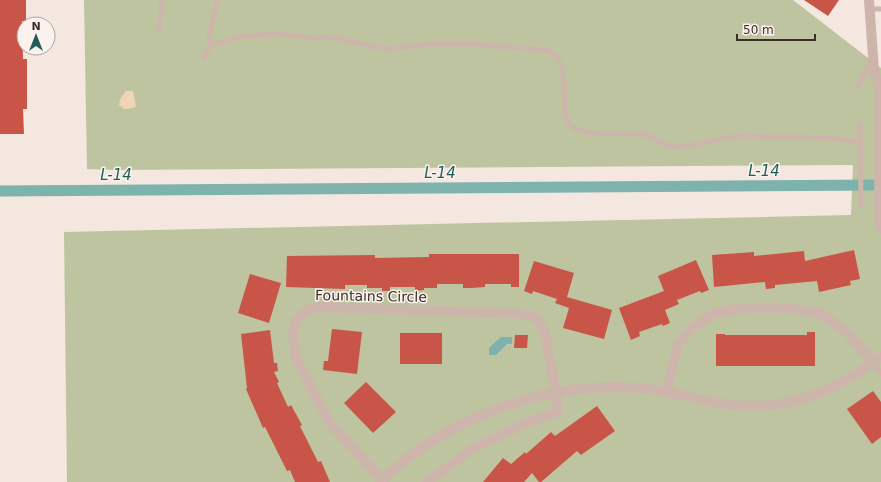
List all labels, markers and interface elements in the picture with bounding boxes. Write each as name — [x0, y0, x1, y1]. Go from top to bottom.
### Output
north arrow — [16, 16, 56, 56]
scale bar — [737, 16, 815, 42]
text: N — [31, 20, 41, 33]
text: 50 m — [743, 23, 774, 37]
water label: L-14 — [748, 162, 780, 180]
water label: L-14 — [424, 164, 456, 182]
water label: L-14 — [100, 166, 132, 184]
street label: Fountains Circle — [315, 287, 427, 305]

